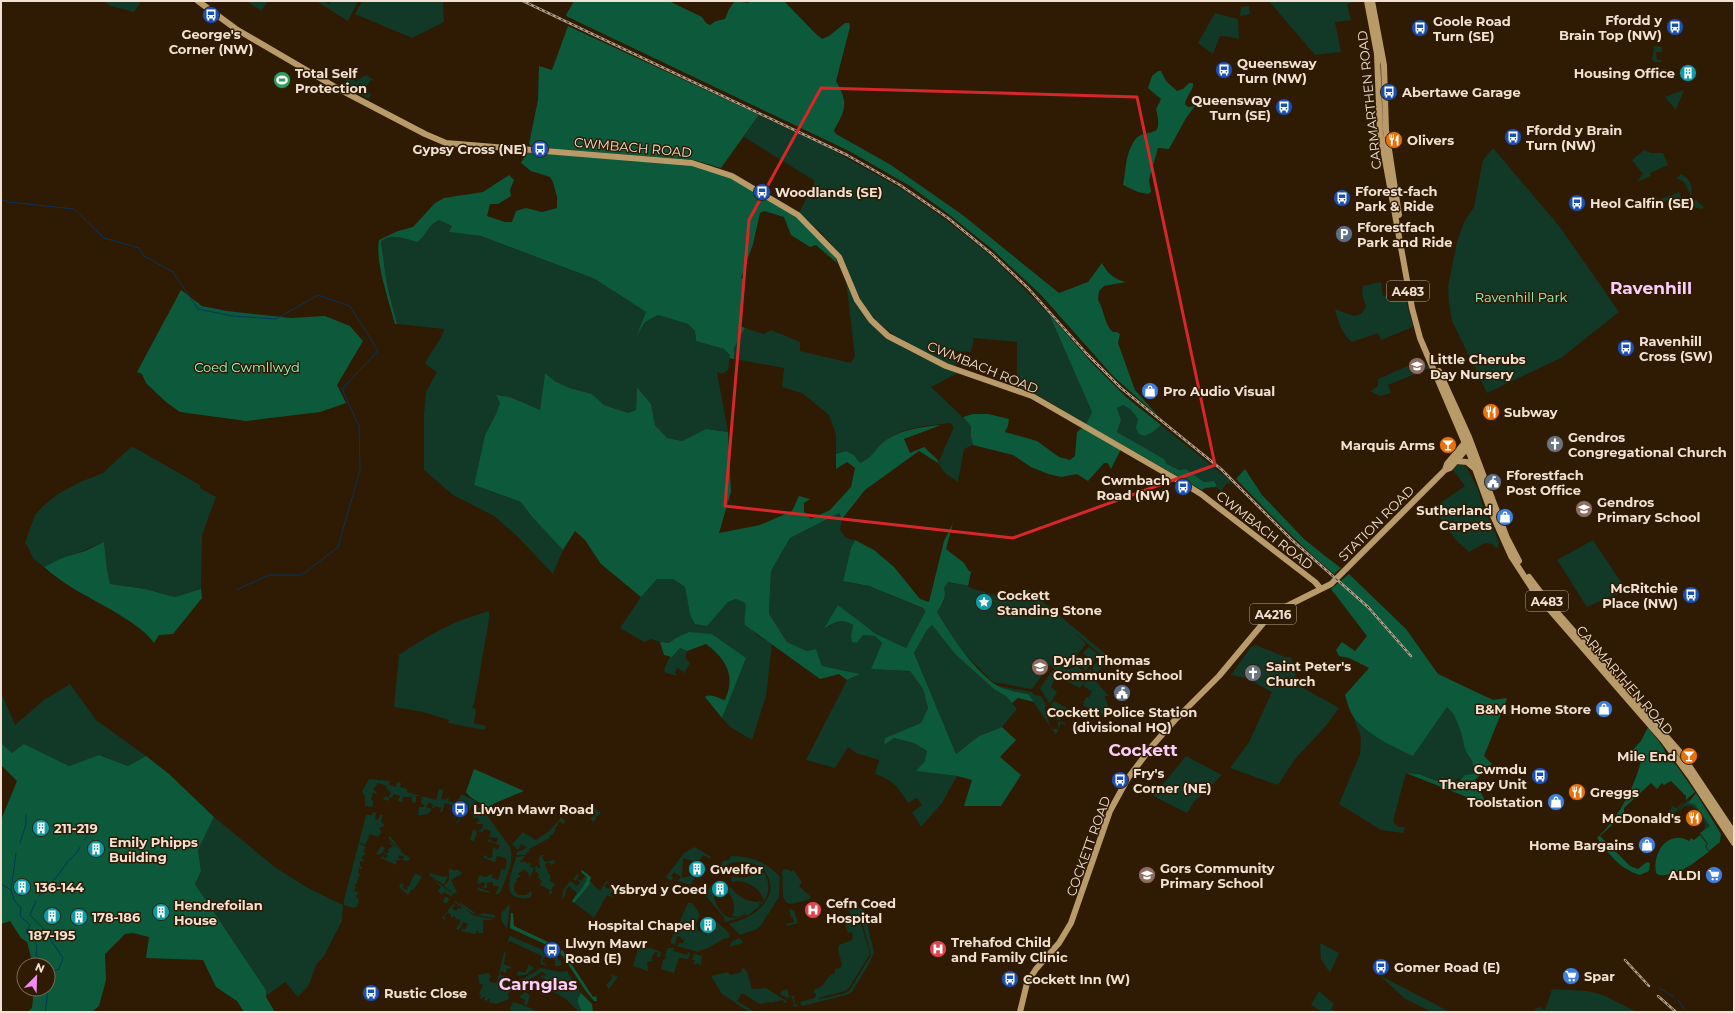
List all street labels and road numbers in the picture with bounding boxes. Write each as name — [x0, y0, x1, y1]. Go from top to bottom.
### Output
street label: CARMARTHEN ROAD — [1354, 29, 1384, 170]
street label: CWMBACH ROAD — [573, 134, 693, 160]
road number: A483 — [1387, 281, 1429, 301]
street label: CWMBACH ROAD — [925, 337, 1041, 397]
street label: STATION ROAD — [1335, 482, 1417, 564]
street label: CWMBACH ROAD — [1214, 487, 1317, 573]
road number: A483 — [1526, 591, 1568, 611]
road number: A4216 — [1250, 604, 1296, 624]
street label: CARMARTHEN ROAD — [1573, 622, 1677, 738]
street label: COCKETT ROAD — [1062, 793, 1114, 898]

